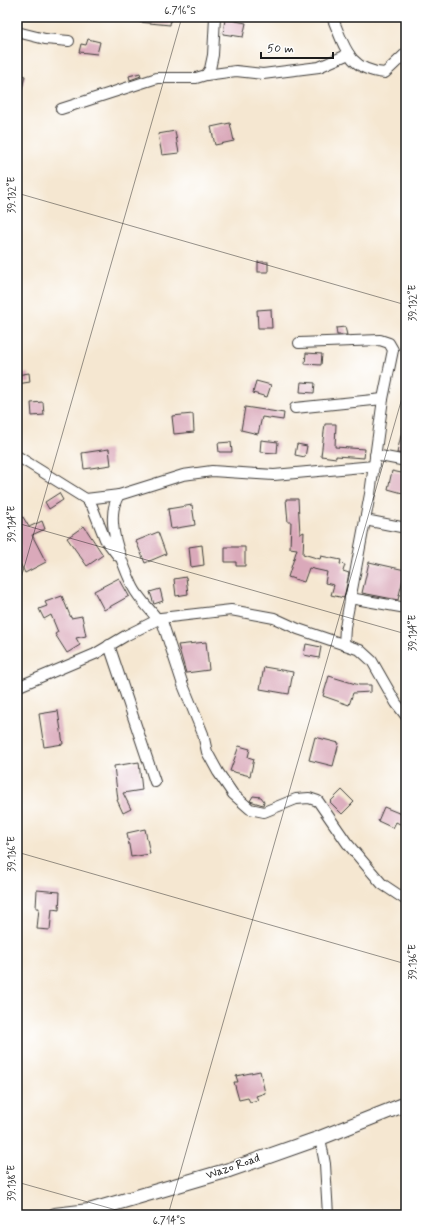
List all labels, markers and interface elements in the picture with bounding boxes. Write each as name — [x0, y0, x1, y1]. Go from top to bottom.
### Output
text: 6.716°S — [164, 4, 196, 18]
scale bar — [261, 34, 333, 60]
text: 50 m — [267, 41, 294, 57]
text: 39.132°E — [5, 176, 19, 213]
text: 39.132°E — [406, 284, 420, 321]
text: 39.134°E — [5, 506, 19, 542]
text: 39.134°E — [406, 615, 420, 651]
text: 39.136°E — [5, 836, 19, 872]
text: 39.136°E — [406, 944, 420, 980]
street label: Wazo Road — [204, 1150, 262, 1184]
text: 39.138°E — [5, 1165, 19, 1201]
text: 6.714°S — [153, 1214, 186, 1228]

